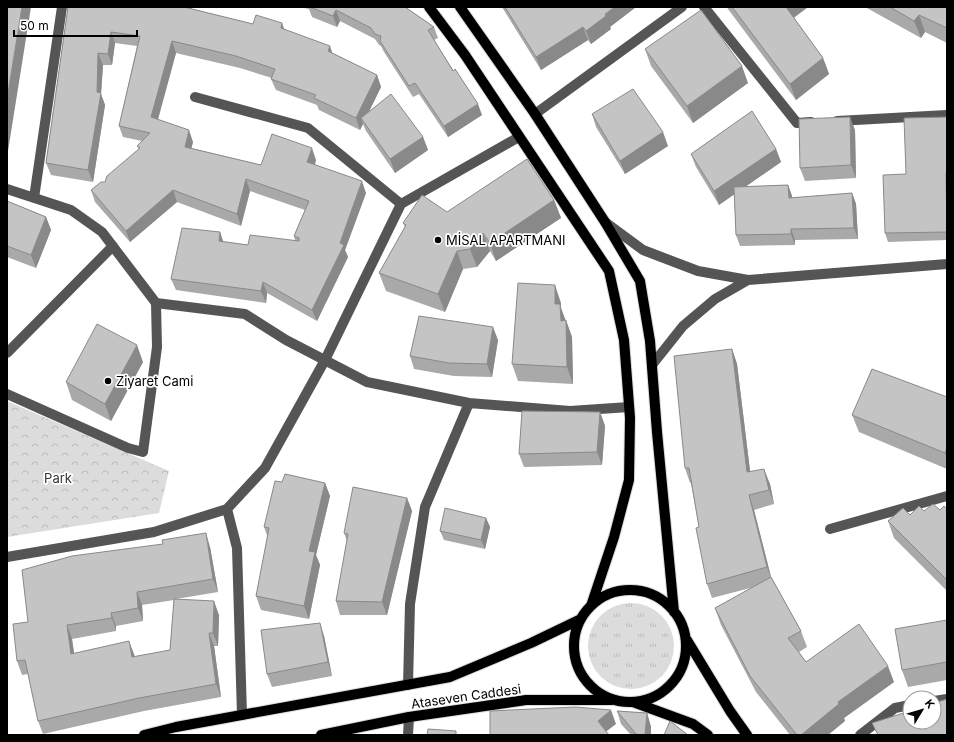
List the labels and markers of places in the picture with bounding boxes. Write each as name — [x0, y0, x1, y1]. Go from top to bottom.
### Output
place label: MİSAL APARTMANI — [446, 232, 566, 248]
marker: MİSAL APARTMANI — [433, 235, 443, 245]
place label: Ziyaret Cami — [116, 373, 193, 389]
marker: Ziyaret Cami — [103, 376, 113, 386]

